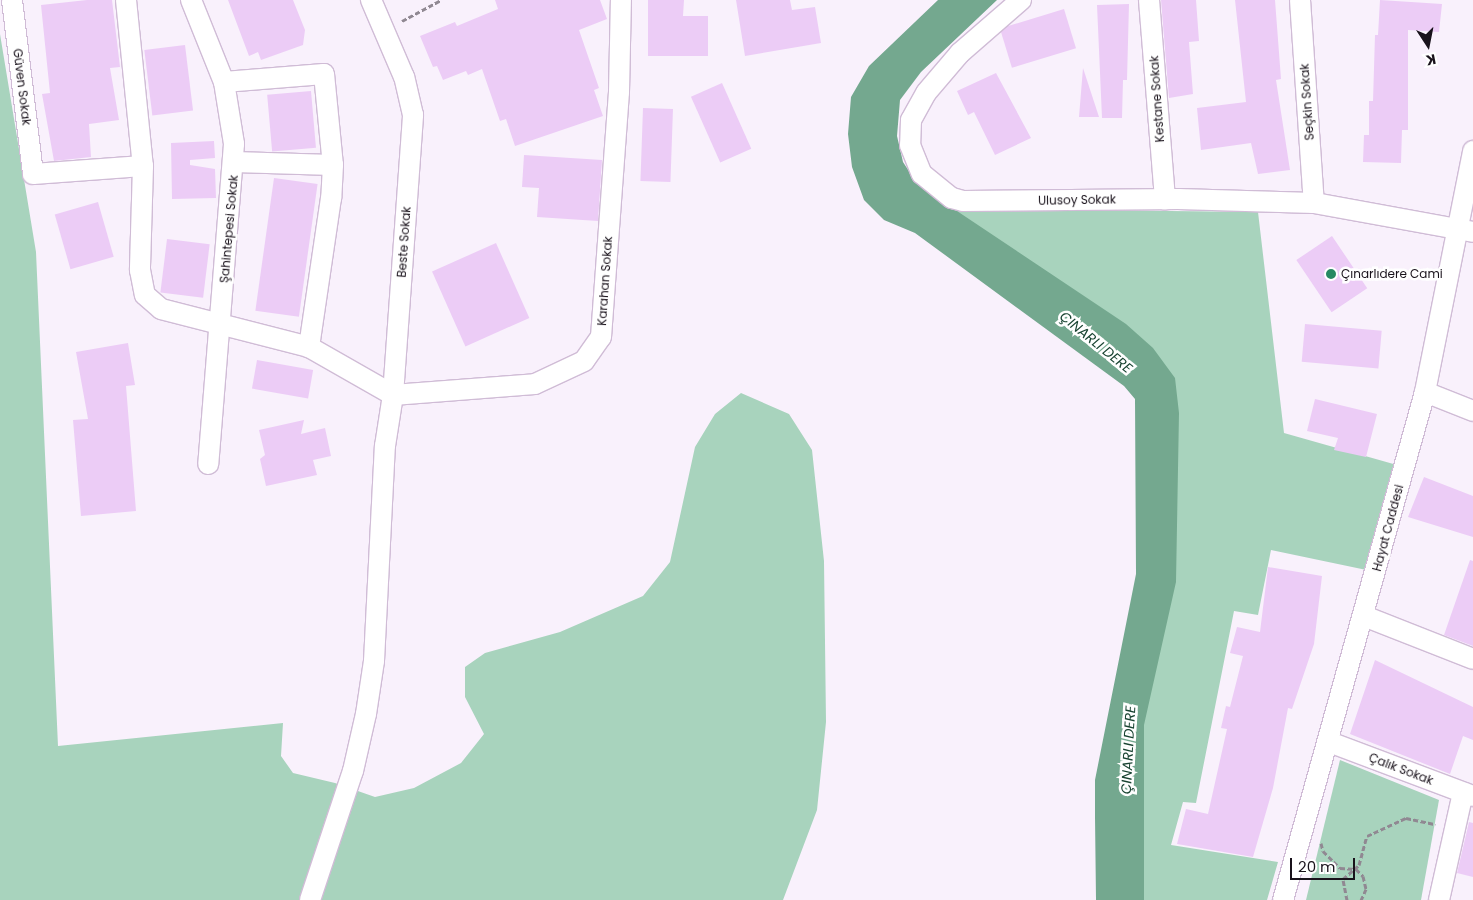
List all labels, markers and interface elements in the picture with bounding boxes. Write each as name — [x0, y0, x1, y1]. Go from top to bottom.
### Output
north arrow — [1403, 20, 1453, 70]
street label: Güven Sokak — [10, 48, 34, 126]
text: K — [1424, 49, 1438, 70]
street label: Kestane Sokak — [1147, 55, 1167, 143]
street label: Seçkin Sokak — [1297, 63, 1317, 141]
street label: Şahintepesi Sokak — [217, 174, 241, 284]
street label: Ulusoy Sokak — [1038, 192, 1116, 208]
street label: Beste Sokak — [394, 206, 414, 278]
street label: Karahan Sokak — [595, 236, 615, 326]
place label: Çınarlıdere Cami — [1341, 267, 1443, 281]
marker: Çınarlıdere Cami — [1325, 268, 1337, 280]
water label: ÇINARLI DERE — [1056, 308, 1136, 376]
street label: Hayat Caddesi — [1370, 483, 1406, 573]
water label: ÇINARLI DERE — [1117, 705, 1139, 795]
street label: Çalık Sokak — [1367, 750, 1435, 788]
scale bar — [1293, 848, 1358, 880]
text: 20 m — [1298, 856, 1336, 877]

